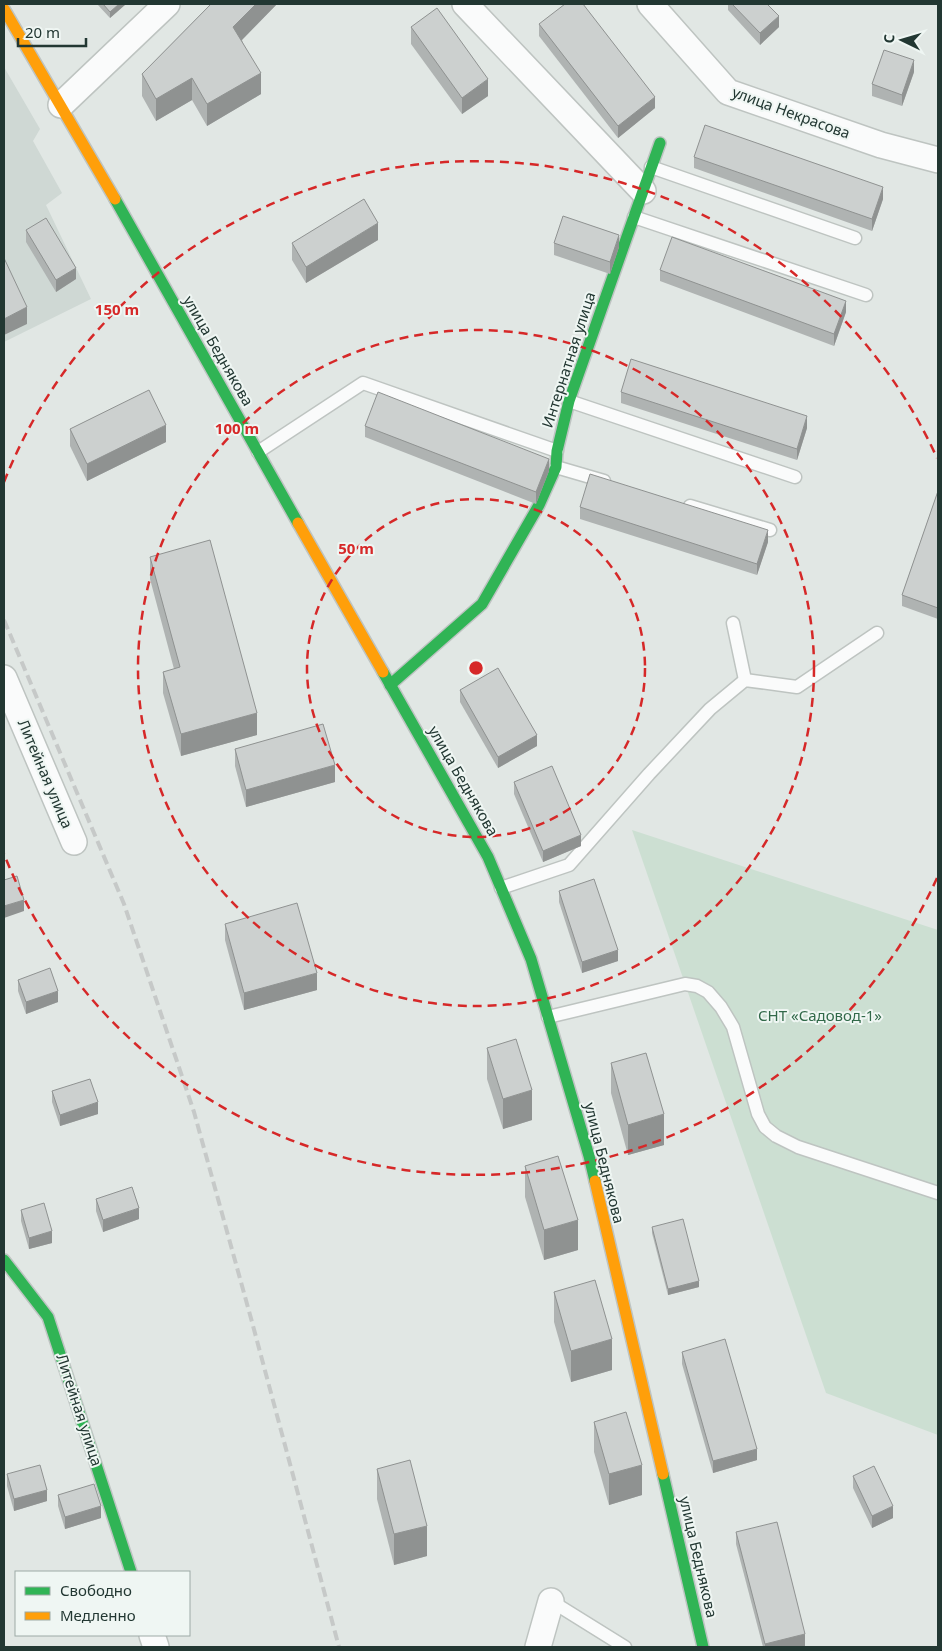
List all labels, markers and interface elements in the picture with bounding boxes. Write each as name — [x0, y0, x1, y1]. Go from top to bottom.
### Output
scale bar — [18, 15, 85, 47]
north arrow — [877, 15, 927, 65]
text: 20 m — [25, 22, 60, 42]
text: С — [879, 33, 898, 44]
street label: улица Некрасова — [730, 81, 853, 143]
street label: Интернатная улица — [537, 289, 599, 430]
street label: улица Беднякова — [179, 292, 259, 409]
text: 150 m — [95, 299, 139, 319]
text: 100 m — [215, 418, 259, 438]
text: 50 m — [338, 538, 374, 558]
centre of rings — [467, 659, 485, 677]
street label: Литейная улица — [14, 716, 78, 831]
street label: улица Беднякова — [424, 722, 504, 839]
park label: СНТ «Садовод-1» — [758, 1005, 882, 1025]
street label: улица Беднякова — [580, 1100, 630, 1225]
street label: Литейная улица — [52, 1351, 108, 1468]
street label: улица Беднякова — [675, 1494, 723, 1619]
legend — [15, 1571, 190, 1636]
text: Свободно — [60, 1580, 132, 1600]
text: Медленно — [60, 1605, 136, 1625]

